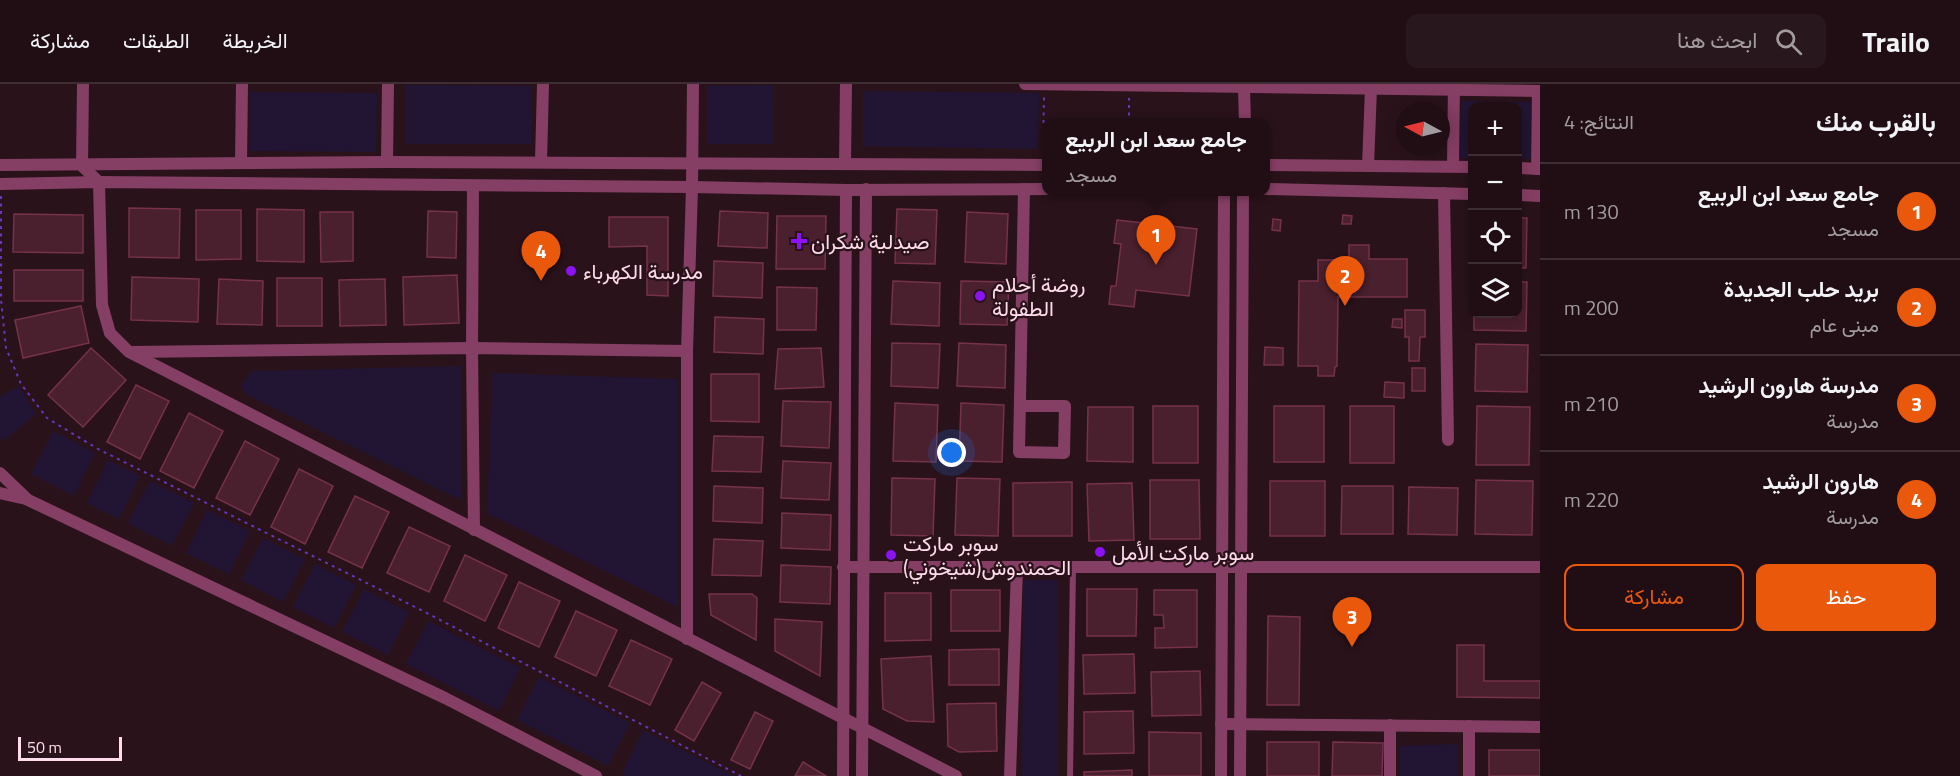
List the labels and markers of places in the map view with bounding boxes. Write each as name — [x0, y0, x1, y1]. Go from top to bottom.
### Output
pin: 1 — [1136, 216, 1176, 265]
place label: صيدلية شكران — [811, 225, 930, 257]
pin: 4 — [522, 232, 560, 281]
marker: صيدلية شكران — [792, 234, 806, 248]
place label: مدرسة الكهرباء — [583, 255, 703, 287]
pin: 2 — [1326, 256, 1364, 306]
marker: مدرسة الكهرباء — [564, 264, 578, 278]
place label: روضة أحلام الطفولة — [992, 268, 1085, 324]
marker: روضة أحلام الطفولة — [973, 289, 987, 303]
place label: سوبر ماركت الحمندوش(شيخوني) — [903, 527, 1071, 585]
place label: سوبر ماركت الأمل — [1112, 536, 1254, 568]
marker: سوبر ماركت الأمل — [1093, 545, 1107, 559]
marker: سوبر ماركت الحمندوش(شيخوني) — [884, 548, 898, 562]
pin: 3 — [1332, 598, 1372, 647]

